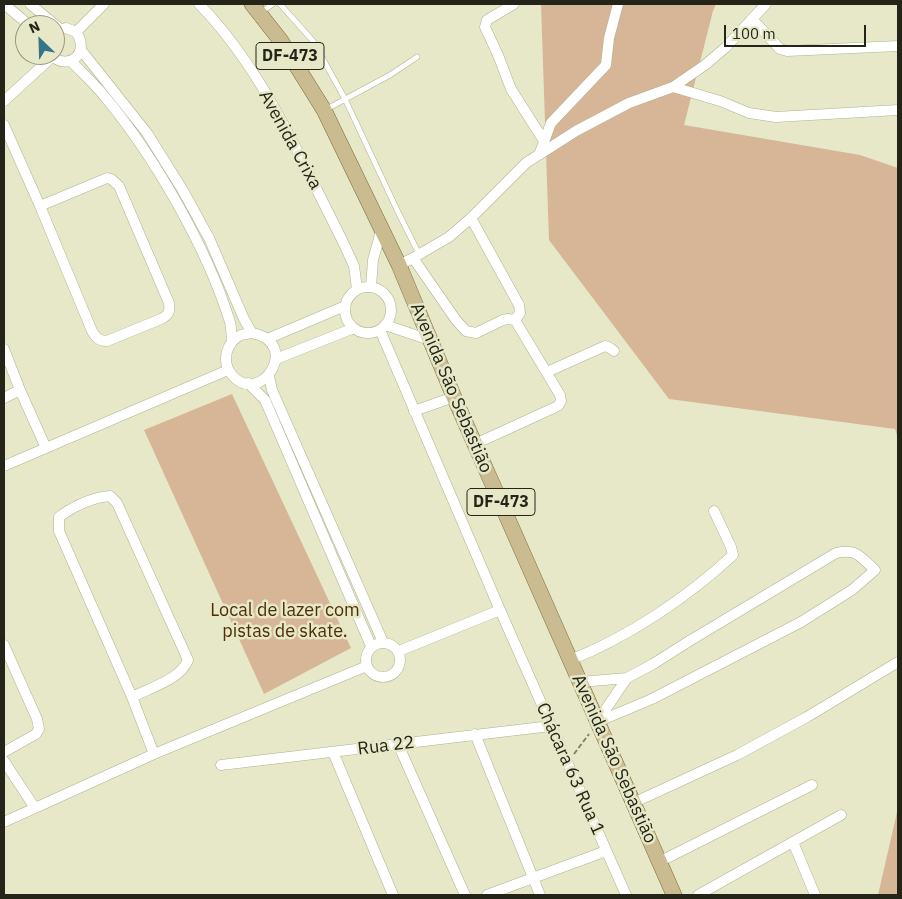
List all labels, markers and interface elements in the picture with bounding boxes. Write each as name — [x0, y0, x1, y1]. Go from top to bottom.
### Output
north arrow — [15, 15, 65, 65]
scale bar — [727, 15, 870, 47]
text: N — [26, 17, 43, 37]
text: 100 m — [732, 24, 776, 43]
road number: DF-473 — [256, 42, 324, 70]
street label: Avenida Crixa — [254, 87, 326, 193]
street label: Avenida São Sebastião — [405, 300, 497, 476]
road number: DF-473 — [467, 488, 535, 516]
park label: Local de lazer com pistas de skate. — [210, 600, 360, 642]
street label: Avenida São Sebastião — [567, 671, 661, 847]
street label: Chácara 63 Rua 1 — [531, 700, 609, 838]
street label: Rua 22 — [356, 732, 416, 760]

